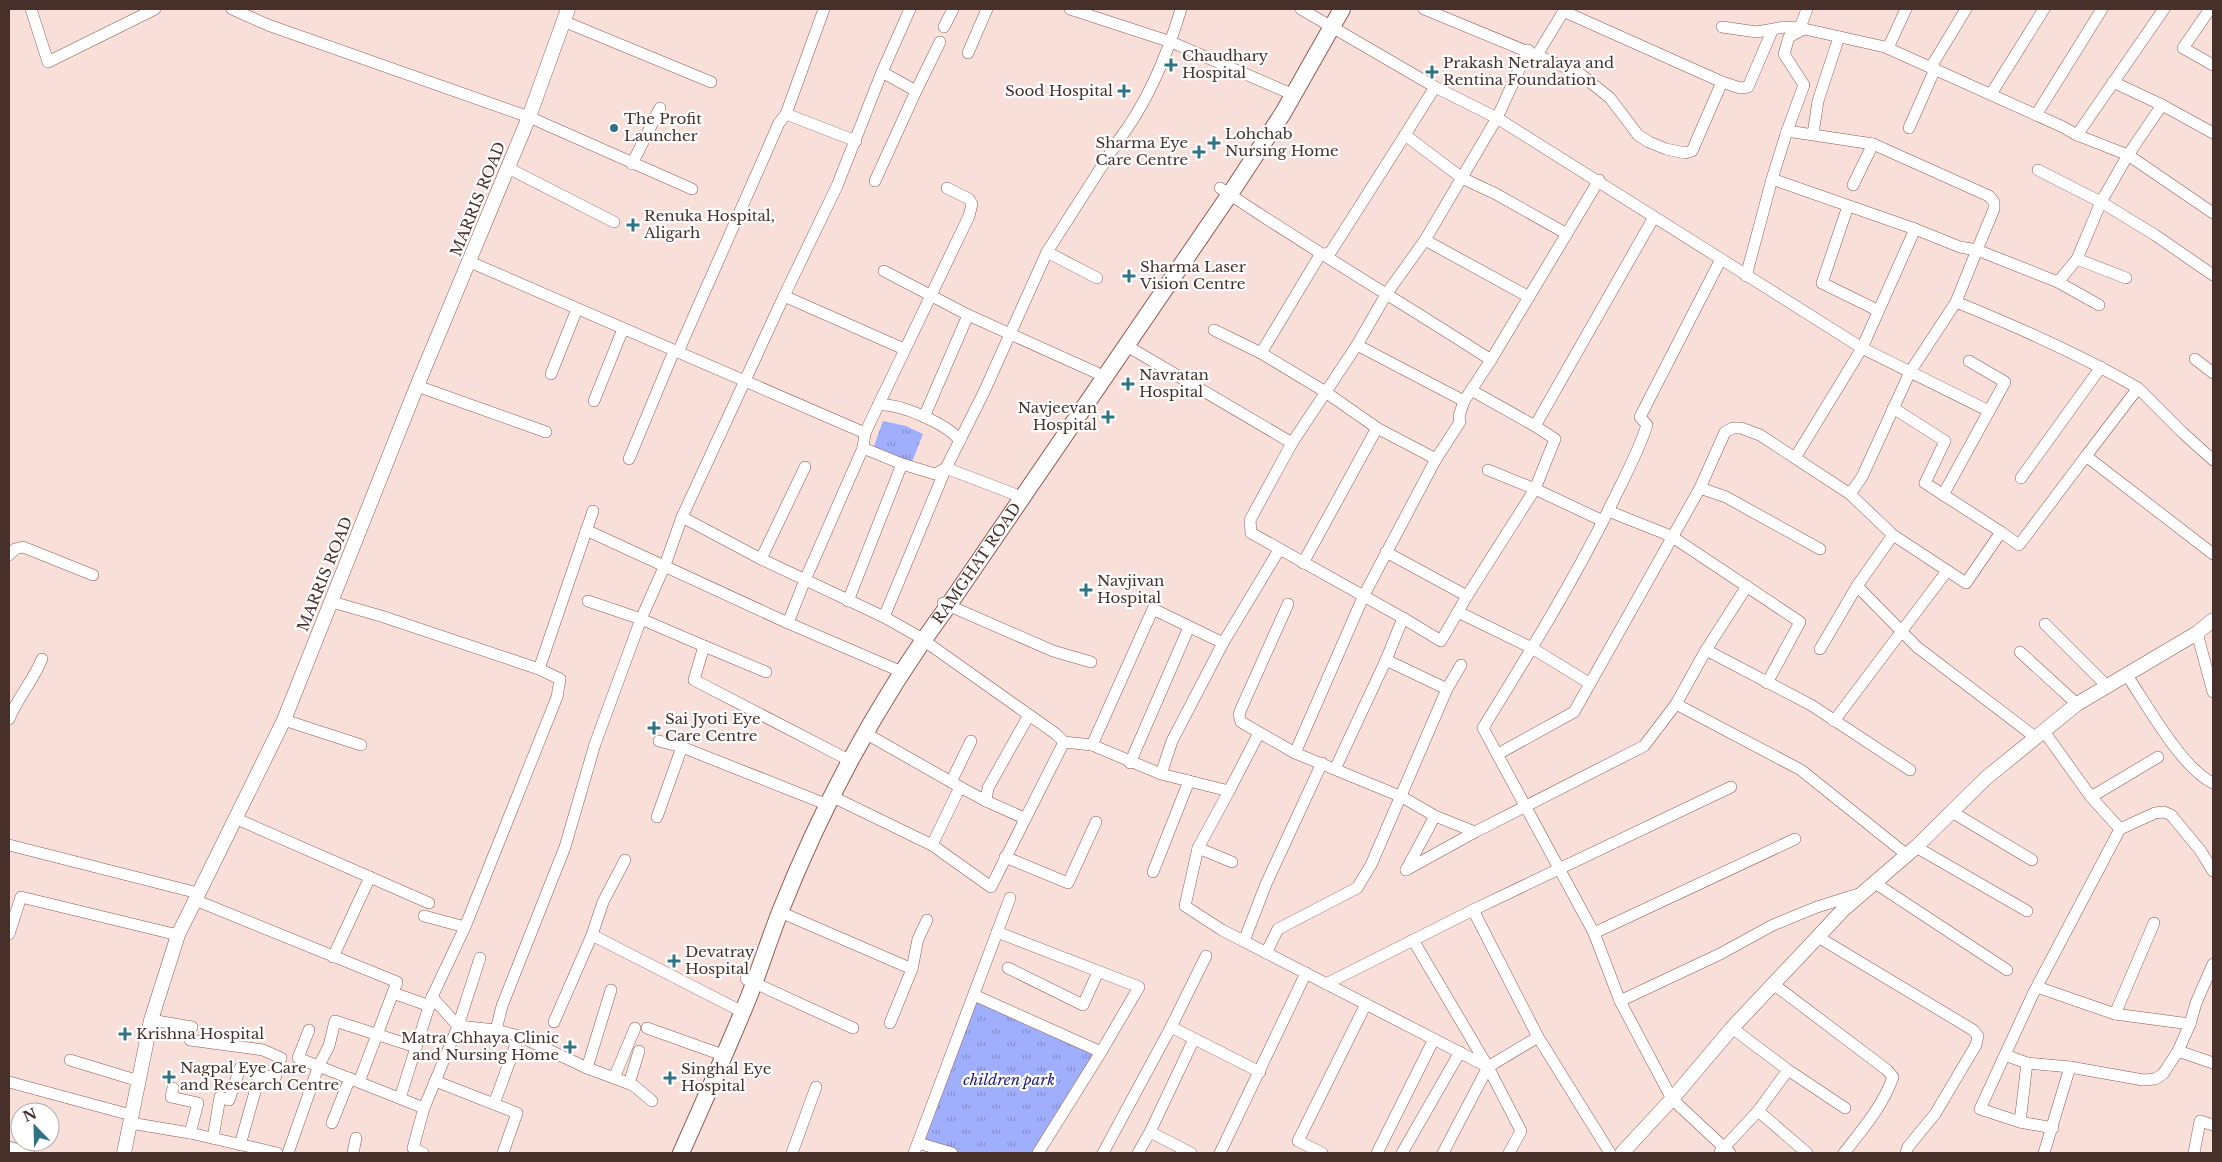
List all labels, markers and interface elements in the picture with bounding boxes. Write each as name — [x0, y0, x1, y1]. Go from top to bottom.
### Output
place label: Chaudhary Hospital — [1182, 46, 1269, 82]
place label: Prakash Netralaya and Rentina Foundation — [1443, 53, 1614, 89]
marker: Chaudhary Hospital — [1164, 58, 1178, 72]
marker: Prakash Netralaya and Rentina Foundation — [1425, 65, 1439, 79]
place label: Sood Hospital — [1005, 81, 1113, 100]
marker: Sood Hospital — [1117, 84, 1131, 98]
place label: The Profit Launcher — [624, 109, 702, 145]
marker: The Profit Launcher — [608, 122, 620, 134]
place label: Lohchab Nursing Home — [1225, 124, 1339, 160]
place label: Sharma Eye Care Centre — [1096, 133, 1188, 169]
marker: Lohchab Nursing Home — [1207, 136, 1221, 150]
street label: MARRIS ROAD — [446, 139, 509, 259]
marker: Sharma Eye Care Centre — [1192, 145, 1206, 159]
place label: Renuka Hospital, Aligarh — [643, 206, 775, 242]
marker: Renuka Hospital, Aligarh — [626, 218, 640, 232]
place label: Sharma Laser Vision Centre — [1139, 257, 1247, 293]
marker: Sharma Laser Vision Centre — [1122, 269, 1136, 283]
place label: Navratan Hospital — [1139, 365, 1209, 401]
marker: Navratan Hospital — [1121, 377, 1135, 391]
place label: Navjeevan Hospital — [1018, 398, 1097, 434]
marker: Navjeevan Hospital — [1101, 410, 1115, 424]
street label: RAMGHAT ROAD — [928, 499, 1025, 628]
street label: MARRIS ROAD — [293, 514, 356, 634]
place label: Navjivan Hospital — [1097, 571, 1164, 607]
marker: Navjivan Hospital — [1079, 583, 1093, 597]
place label: Sai Jyoti Eye Care Centre — [665, 709, 761, 745]
marker: Sai Jyoti Eye Care Centre — [647, 721, 661, 735]
place label: Devatray Hospital — [685, 942, 755, 978]
marker: Devatray Hospital — [667, 954, 681, 968]
place label: Krishna Hospital — [136, 1024, 264, 1043]
marker: Krishna Hospital — [118, 1027, 132, 1041]
place label: Matra Chhaya Clinic and Nursing Home — [401, 1028, 559, 1064]
marker: Matra Chhaya Clinic and Nursing Home — [563, 1040, 577, 1054]
place label: Nagpal Eye Care and Research Centre — [180, 1058, 339, 1094]
place label: Singhal Eye Hospital — [681, 1059, 771, 1095]
marker: Nagpal Eye Care and Research Centre — [162, 1070, 176, 1084]
park label: children park — [963, 1070, 1055, 1089]
marker: Singhal Eye Hospital — [663, 1071, 677, 1085]
north arrow — [10, 1102, 60, 1152]
text: N — [20, 1104, 39, 1126]

